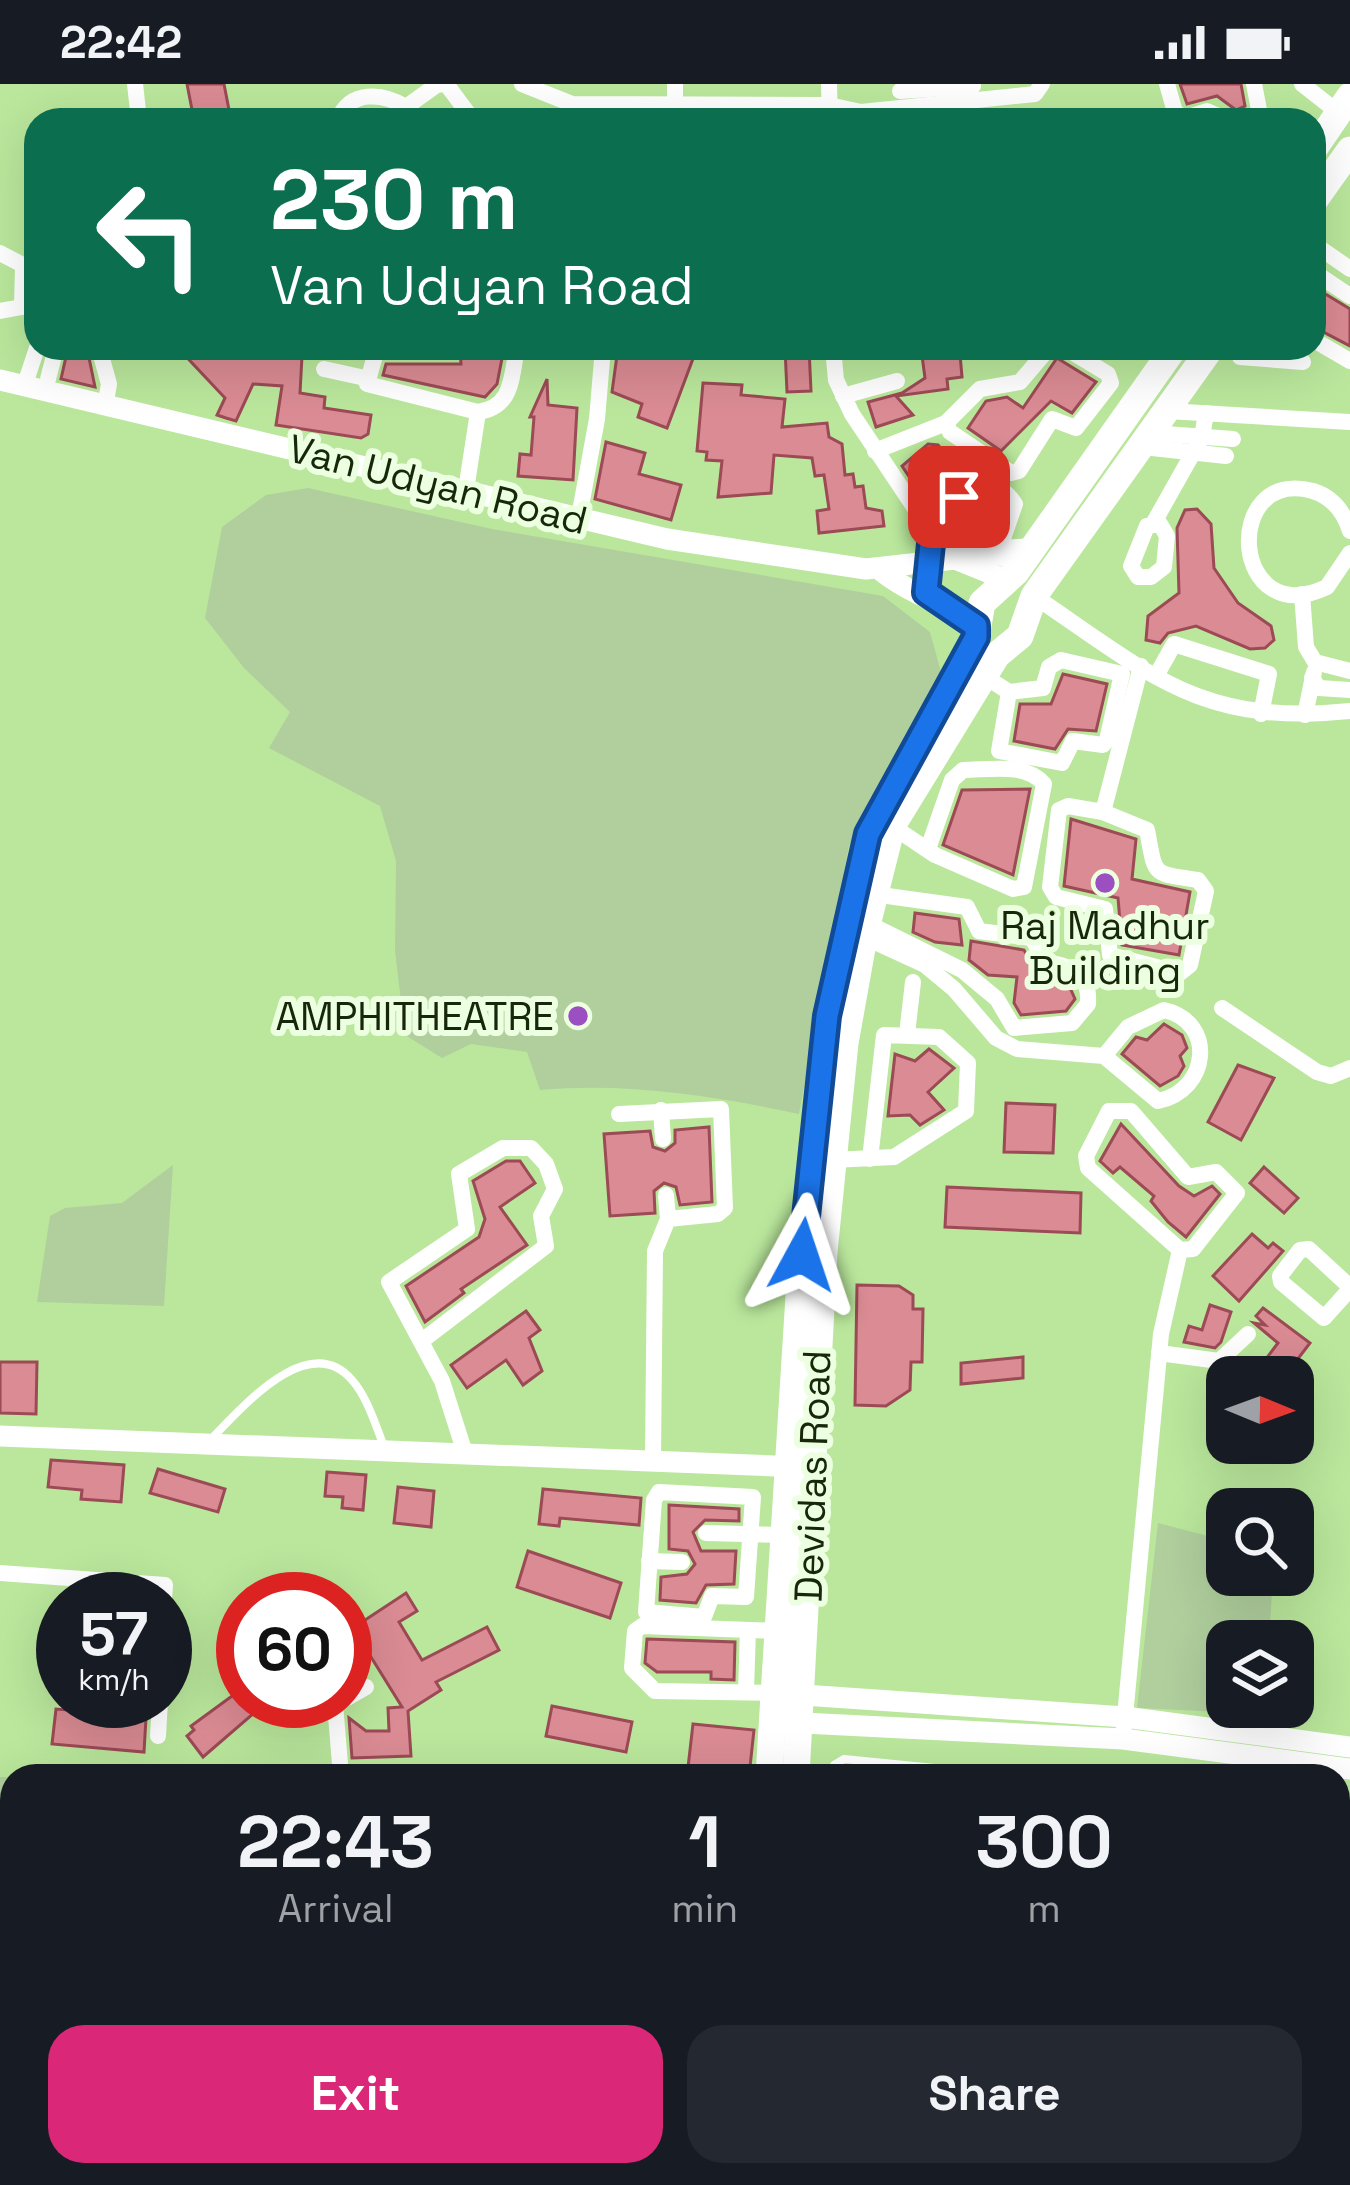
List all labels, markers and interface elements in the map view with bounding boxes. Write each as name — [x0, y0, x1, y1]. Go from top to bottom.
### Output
text: 22:42 — [60, 14, 182, 71]
text: 230 m — [270, 146, 518, 254]
icon: left — [72, 156, 228, 312]
text: Van Udyan Road — [270, 251, 694, 320]
street label: Van Udyan Road — [283, 424, 592, 545]
pin — [908, 446, 1010, 548]
icon: arrive — [926, 464, 992, 530]
marker: Raj Madhur Building — [1092, 870, 1118, 896]
place label: Raj Madhur Building — [1000, 901, 1210, 995]
place label: AMPHITHEATRE — [276, 992, 554, 1041]
marker: AMPHITHEATRE — [565, 1003, 591, 1029]
position arrow — [739, 1192, 865, 1318]
street label: Devidas Road — [784, 1349, 841, 1603]
north arrow — [1206, 1356, 1314, 1464]
map controls — [1206, 1356, 1314, 1728]
button: search — [1206, 1488, 1314, 1596]
speed limit sign: 60 — [216, 1572, 372, 1728]
text: 57 — [80, 1596, 148, 1673]
button: layers — [1206, 1620, 1314, 1728]
text: km/h — [78, 1660, 150, 1699]
text: 22:43 — [237, 1796, 434, 1888]
text: 1 — [688, 1796, 721, 1888]
text: 300 — [976, 1796, 1113, 1888]
text: Arrival — [278, 1884, 394, 1933]
text: min — [671, 1884, 738, 1933]
text: m — [1027, 1884, 1061, 1933]
button: Exit — [48, 2025, 663, 2163]
button: Share — [687, 2025, 1302, 2163]

